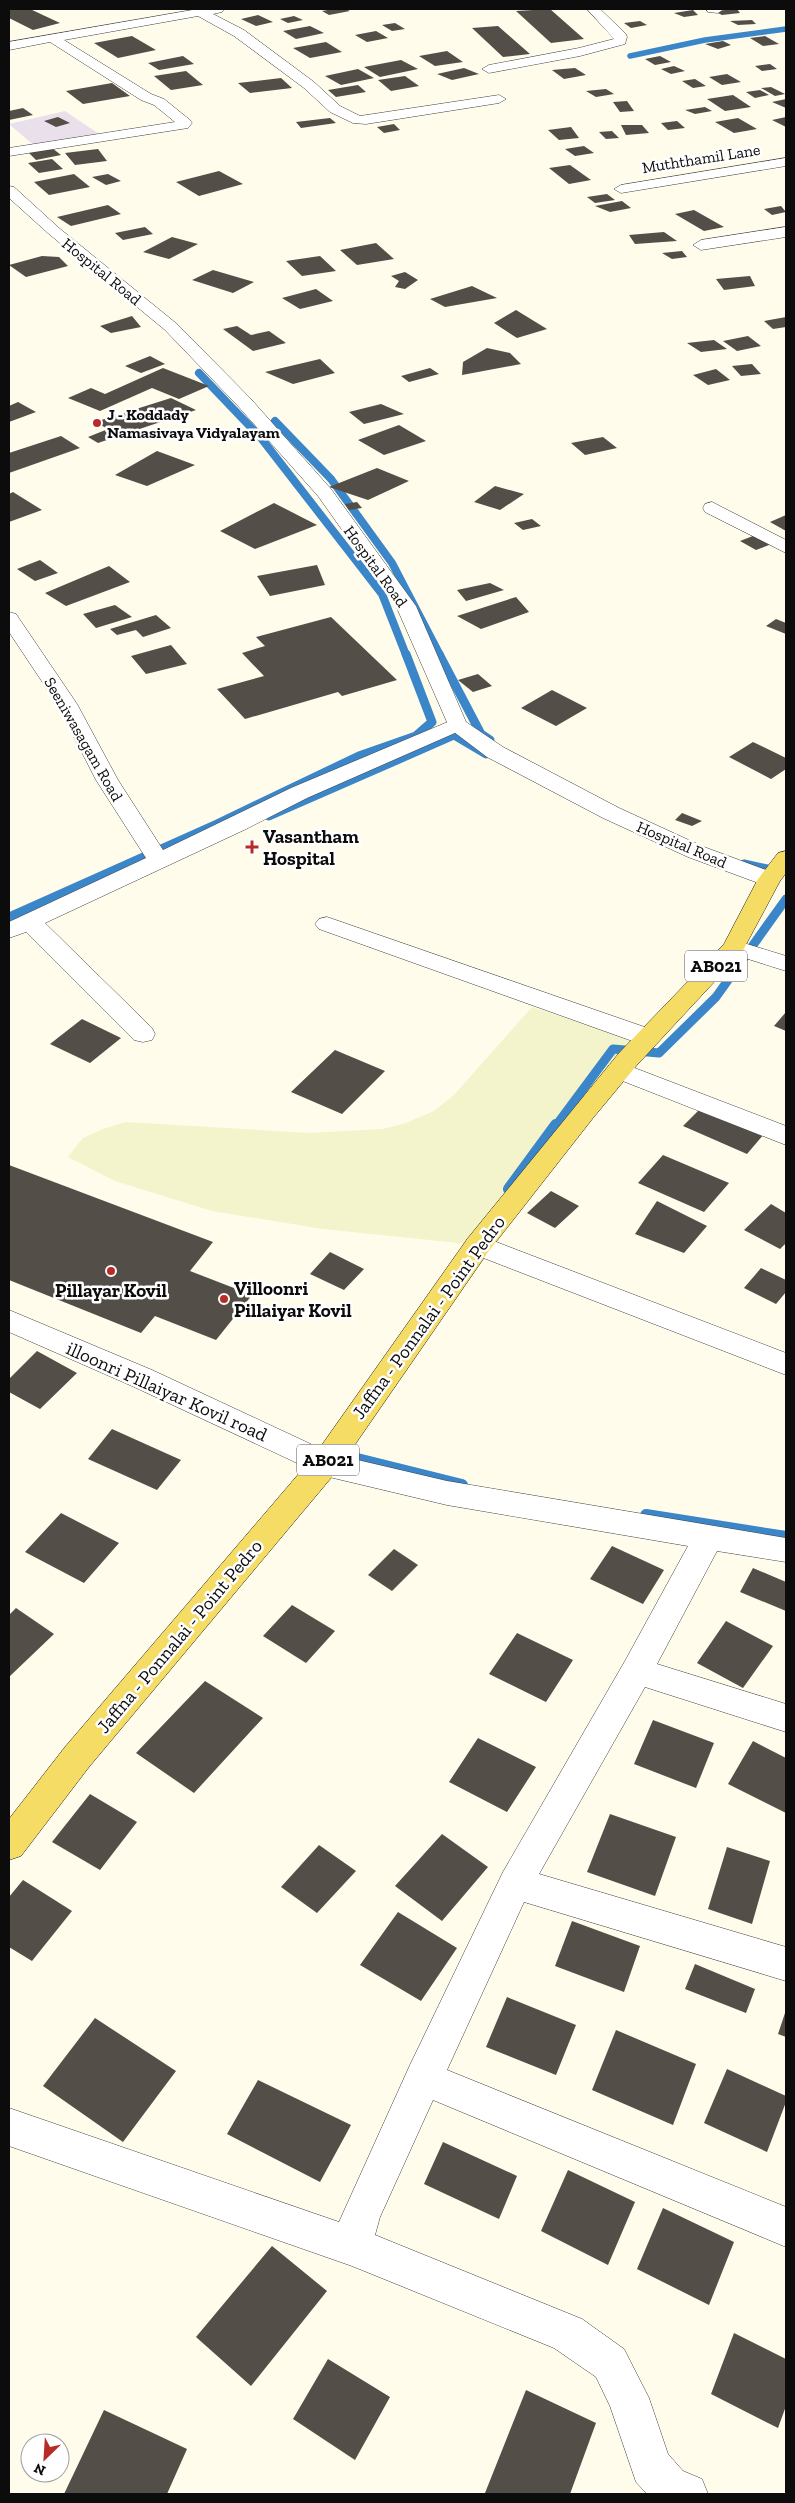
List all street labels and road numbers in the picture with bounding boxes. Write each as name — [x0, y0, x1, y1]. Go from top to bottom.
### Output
street label: Muththamil Lane — [641, 140, 762, 177]
street label: Hospital Road — [58, 234, 145, 309]
street label: Hospital Road — [340, 522, 412, 611]
street label: Seeniwasagam Road — [40, 674, 127, 805]
street label: Hospital Road — [634, 817, 730, 872]
road number: AB021 — [685, 950, 747, 981]
street label: Jaffna - Ponnalai - Point Pedro — [347, 1211, 510, 1423]
street label: illoonri Pillaiyar Kovil road — [63, 1337, 271, 1446]
road number: AB021 — [297, 1444, 359, 1476]
street label: Jaffna - Ponnalai - Point Pedro — [92, 1535, 267, 1738]

